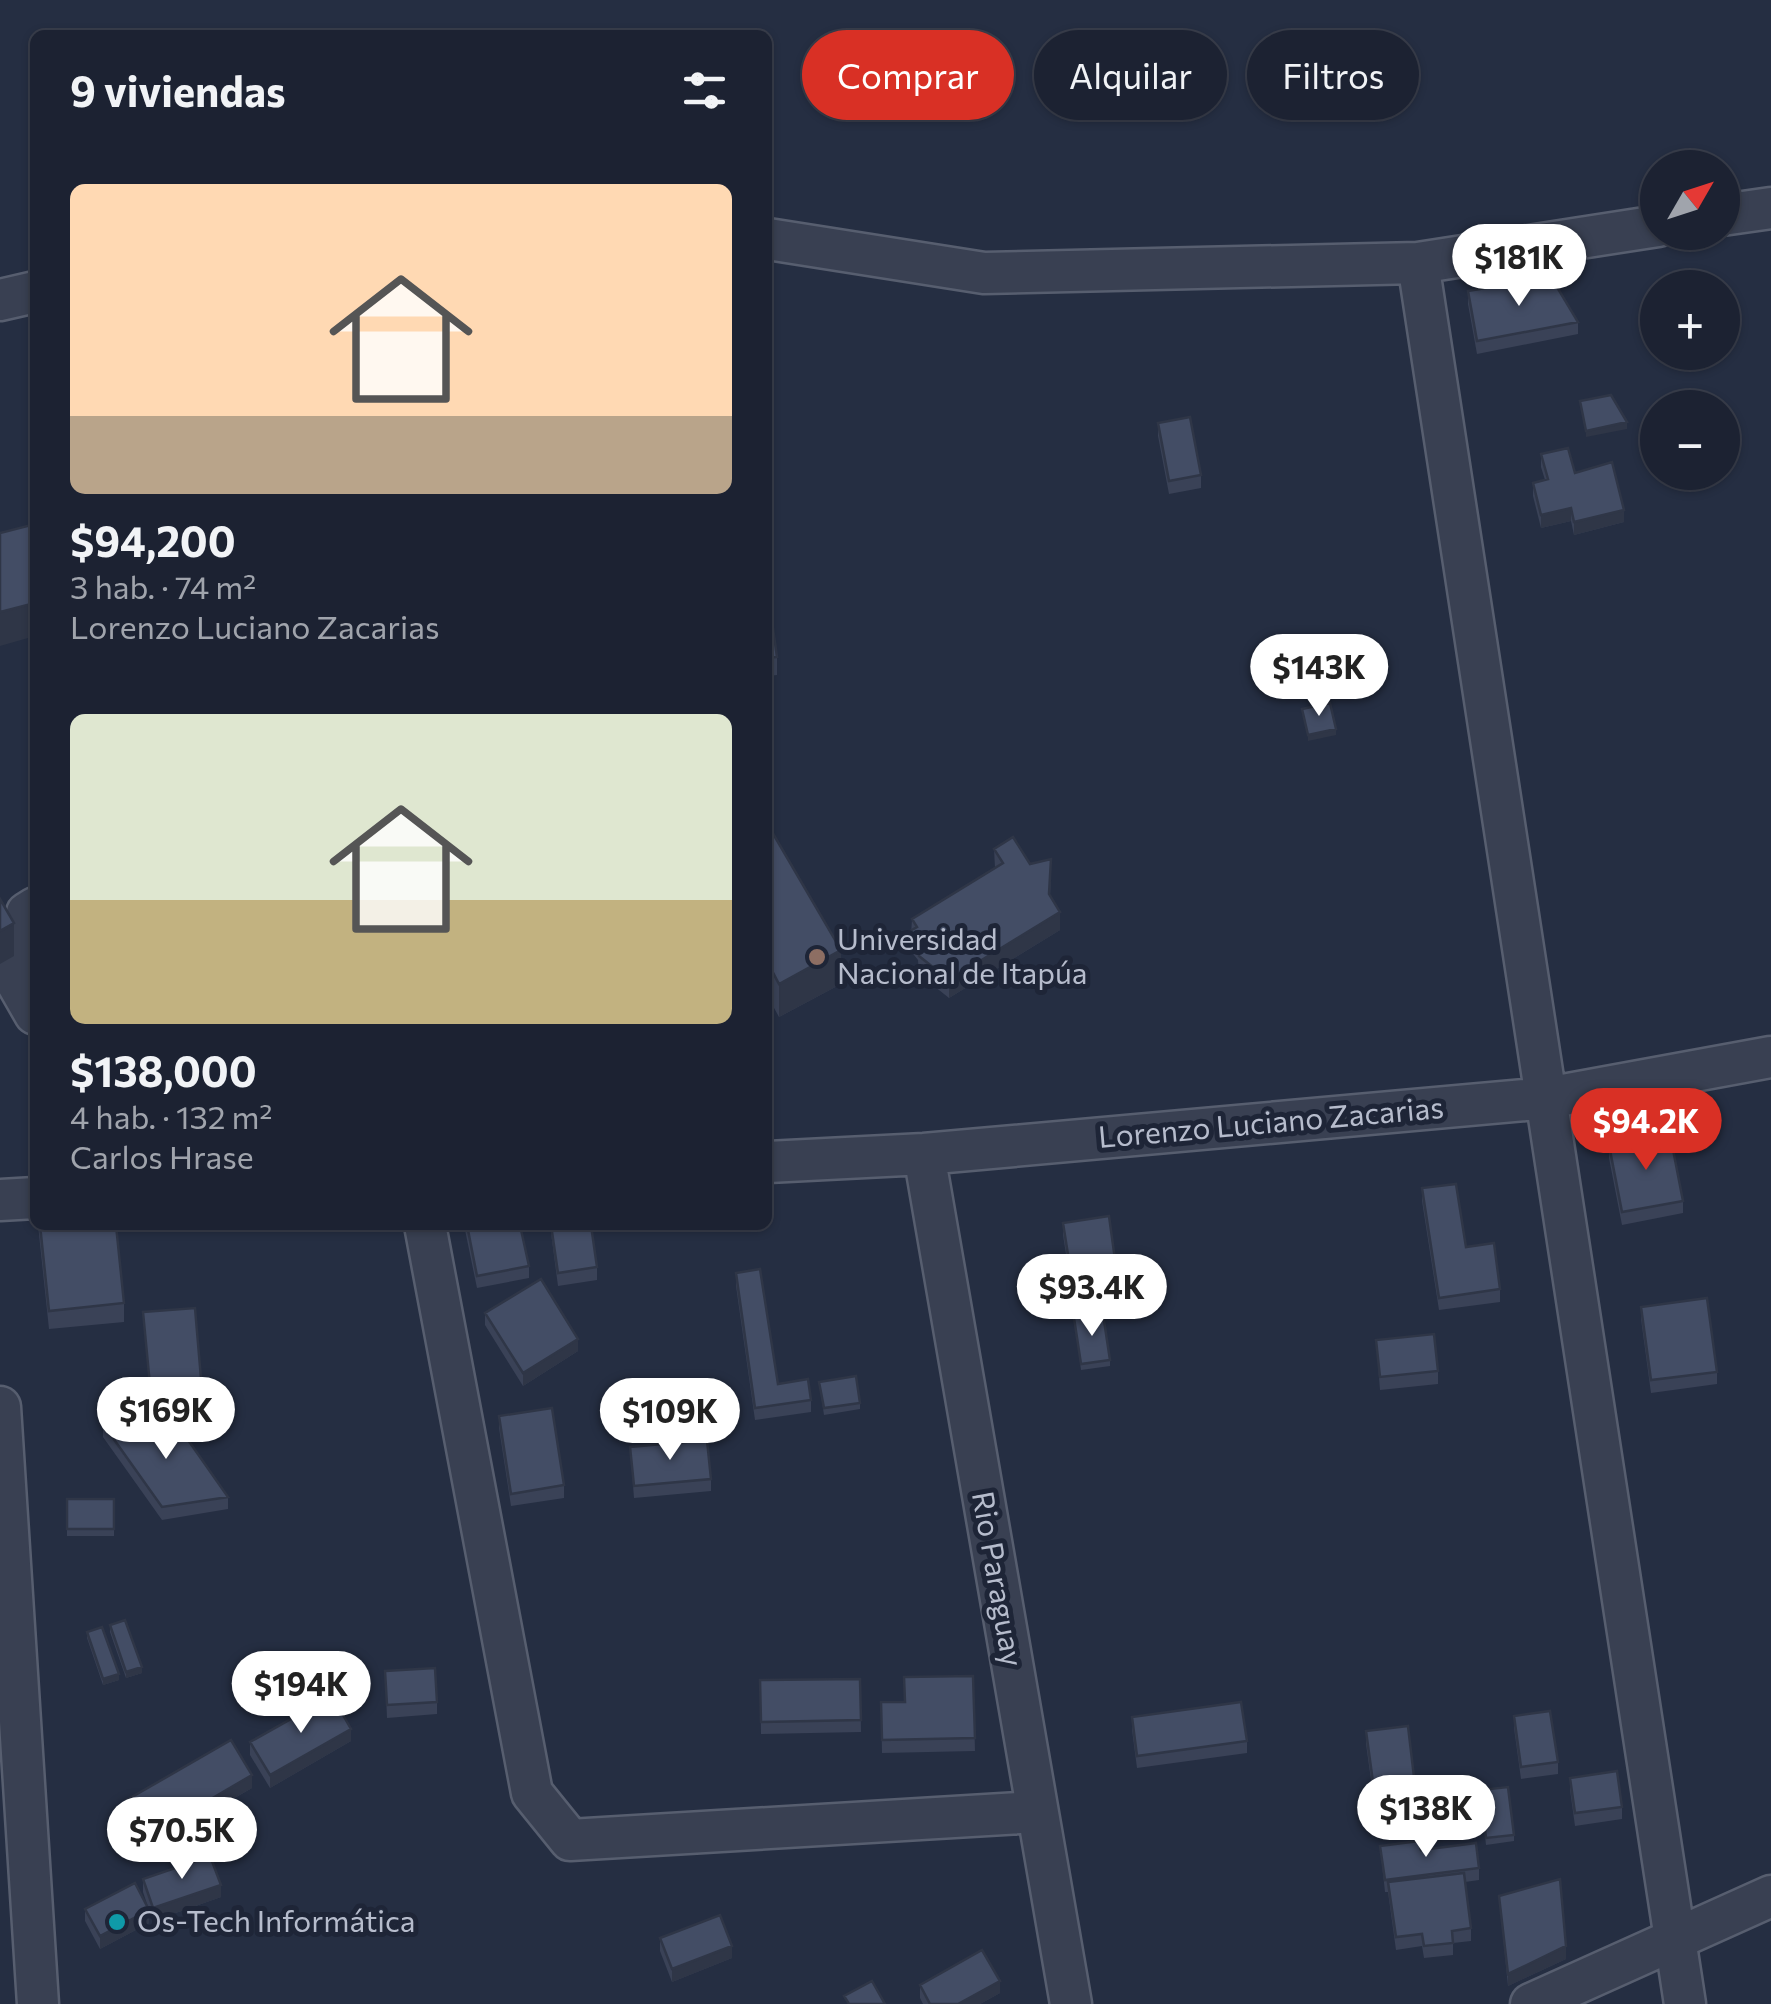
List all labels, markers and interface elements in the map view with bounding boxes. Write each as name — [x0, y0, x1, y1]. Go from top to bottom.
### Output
chip: Comprar — [802, 30, 1014, 120]
chip: Alquilar — [1034, 30, 1227, 120]
chip: Filtros — [1247, 30, 1419, 120]
icon: filters — [677, 63, 732, 118]
text: 9 viviendas — [70, 64, 286, 116]
north arrow — [1640, 150, 1740, 250]
map controls — [1640, 150, 1740, 490]
pin: $181K — [1449, 224, 1589, 309]
text: $181K — [1474, 236, 1564, 276]
icon: home — [311, 249, 491, 429]
button: + — [1640, 270, 1740, 370]
button: − — [1640, 390, 1740, 490]
text: $94,200 — [70, 514, 236, 566]
text: 3 hab. · 74 m² — [70, 566, 256, 606]
text: Lorenzo Luciano Zacarias — [70, 606, 440, 646]
pin: $143K — [1249, 634, 1389, 719]
text: $143K — [1272, 646, 1366, 686]
icon: home — [311, 779, 491, 959]
place label: Universidad Nacional de Itapúa — [837, 919, 1088, 990]
marker: Universidad Nacional de Itapúa — [806, 946, 828, 968]
text: $138,000 — [70, 1044, 257, 1096]
street label: Lorenzo Luciano Zacarias — [1097, 1087, 1445, 1154]
pin: $94.2K — [1565, 1088, 1727, 1173]
text: 4 hab. · 132 m² — [70, 1096, 272, 1136]
text: $94.2K — [1593, 1100, 1699, 1140]
text: Carlos Hrase — [70, 1136, 254, 1176]
pin: $93.4K — [1011, 1254, 1173, 1339]
text: $93.4K — [1039, 1266, 1145, 1306]
pin: $169K — [96, 1377, 236, 1462]
pin: $109K — [600, 1378, 740, 1463]
text: $169K — [119, 1389, 213, 1429]
text: $109K — [622, 1390, 718, 1430]
street label: Rio Paraguay — [966, 1488, 1033, 1669]
pin: $194K — [231, 1651, 371, 1736]
text: $194K — [254, 1663, 348, 1703]
pin: $138K — [1356, 1775, 1496, 1860]
text: $138K — [1379, 1787, 1473, 1827]
pin: $70.5K — [101, 1797, 263, 1882]
text: $70.5K — [129, 1809, 235, 1849]
place label: Os-Tech Informática — [137, 1901, 416, 1938]
marker: Os-Tech Informática — [106, 1911, 128, 1933]

